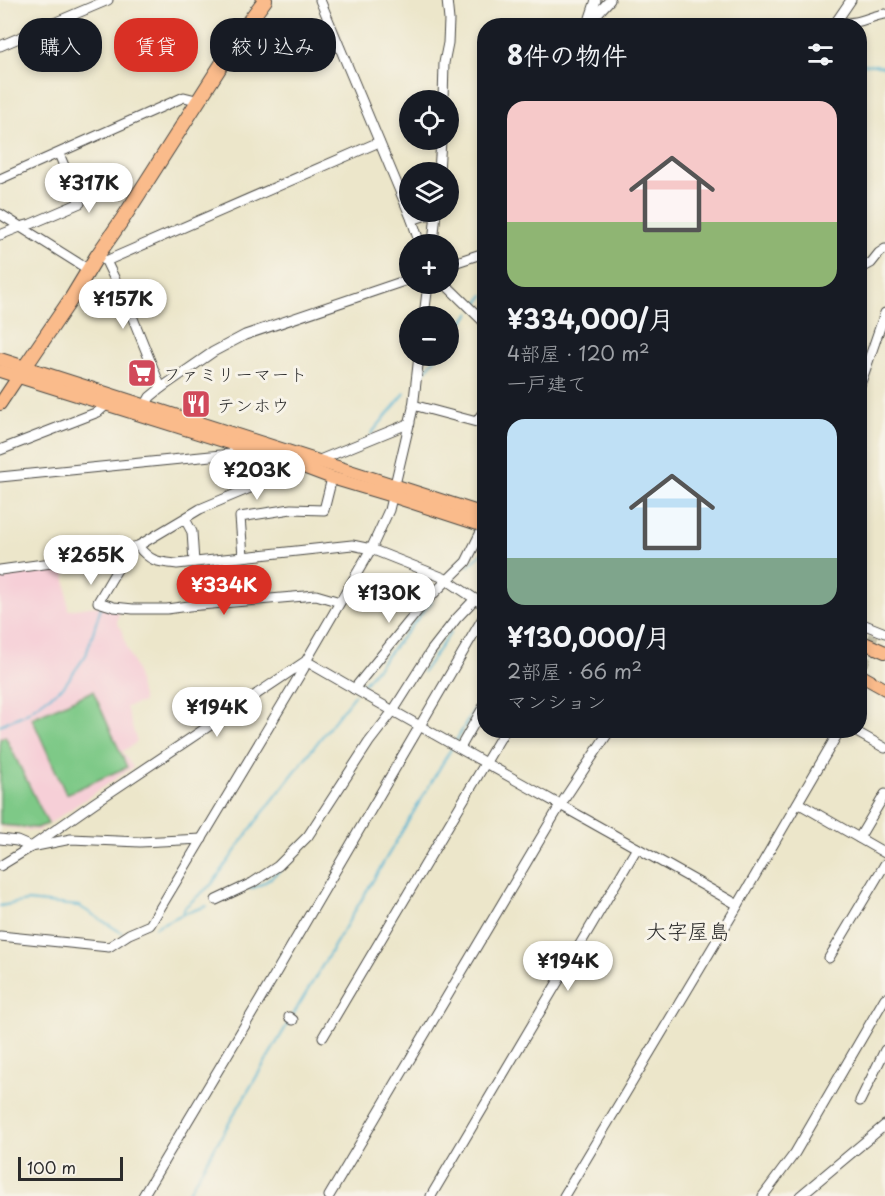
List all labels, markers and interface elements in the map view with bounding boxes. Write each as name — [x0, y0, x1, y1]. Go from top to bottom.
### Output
chip: 購入 — [18, 18, 102, 72]
chip: 賃貸 — [114, 18, 198, 72]
chip: 絞り込み — [210, 18, 336, 72]
text: 8件の物件 — [507, 35, 627, 74]
icon: filters — [804, 38, 837, 71]
map controls — [399, 90, 459, 366]
button: locate — [399, 90, 459, 150]
icon: home — [618, 140, 726, 248]
button: layers — [399, 162, 459, 222]
pin: ¥317K — [47, 163, 131, 214]
text: ¥317K — [59, 167, 119, 197]
button: + — [399, 234, 459, 294]
pin: ¥157K — [81, 279, 165, 330]
text: ¥157K — [93, 283, 153, 313]
text: ¥334,000/月 — [507, 299, 674, 338]
button: − — [399, 306, 459, 366]
text: 4部屋 · 120 m² — [507, 338, 650, 368]
supermarket icon: ファミリーマート — [126, 357, 158, 389]
place label: ファミリーマート — [163, 360, 307, 387]
text: 一戸建て — [507, 368, 587, 398]
restaurant icon: テンホウ — [180, 388, 212, 420]
place label: テンホウ — [217, 391, 289, 418]
pin: ¥203K — [215, 450, 299, 501]
text: ¥203K — [223, 454, 291, 484]
icon: home — [618, 458, 726, 566]
pin: ¥265K — [49, 535, 133, 586]
text: ¥265K — [58, 539, 124, 569]
pin: ¥334K — [182, 565, 266, 616]
text: ¥334K — [191, 569, 257, 599]
pin: ¥130K — [347, 573, 431, 624]
text: ¥130K — [357, 577, 421, 607]
text: ¥130,000/月 — [507, 617, 671, 656]
text: 2部屋 · 66 m² — [507, 656, 642, 686]
text: マンション — [507, 686, 606, 716]
pin: ¥194K — [175, 687, 259, 738]
text: ¥194K — [186, 691, 248, 721]
district label: 大字屋島 — [646, 914, 730, 946]
pin: ¥194K — [526, 941, 610, 992]
text: ¥194K — [537, 945, 599, 975]
scale bar — [18, 1154, 123, 1182]
text: 100 m — [27, 1155, 76, 1179]

